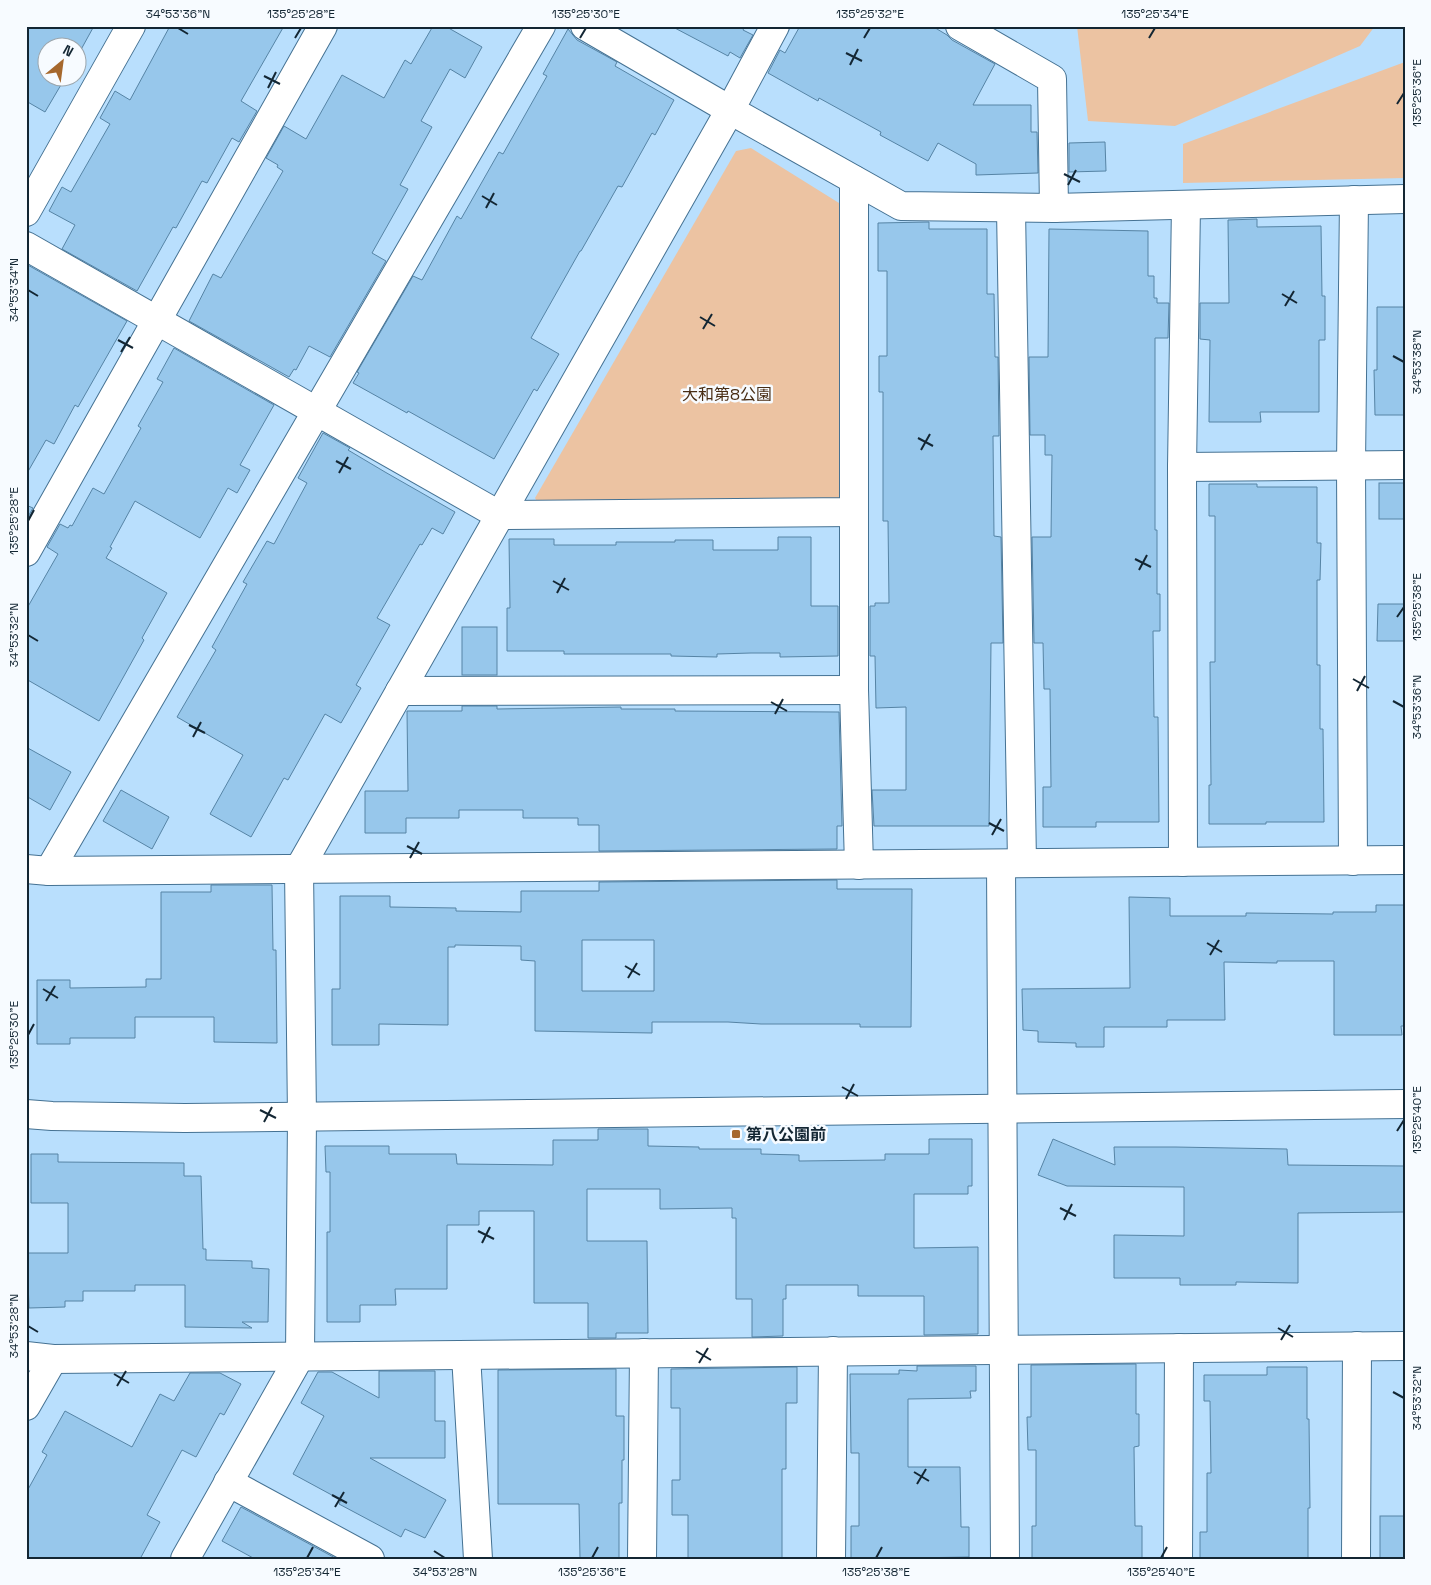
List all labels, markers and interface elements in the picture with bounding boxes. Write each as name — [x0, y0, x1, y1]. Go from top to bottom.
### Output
text: 34°53'36"N — [146, 6, 210, 22]
text: 135°25'28"E — [267, 6, 335, 22]
text: 135°25'30"E — [552, 6, 620, 22]
text: 135°25'32"E — [836, 6, 904, 22]
text: 135°25'34"E — [1121, 6, 1189, 22]
north arrow — [38, 38, 88, 88]
text: N — [60, 40, 77, 61]
text: 135°25'36"E — [1409, 59, 1425, 127]
text: 34°53'34"N — [6, 258, 22, 322]
text: 34°53'38"N — [1409, 330, 1425, 394]
park label: 大和第8公園 — [682, 384, 772, 405]
text: 135°25'28"E — [6, 487, 22, 555]
text: 135°25'38"E — [1409, 573, 1425, 641]
text: 34°53'32"N — [6, 603, 22, 667]
text: 34°53'36"N — [1409, 675, 1425, 739]
text: 135°25'30"E — [6, 1001, 22, 1069]
text: 135°25'40"E — [1409, 1086, 1425, 1154]
place label: 第八公園前 — [746, 1124, 826, 1145]
marker: 第八公園前 — [730, 1128, 742, 1140]
text: 34°53'28"N — [6, 1294, 22, 1358]
text: 34°53'32"N — [1409, 1366, 1425, 1430]
text: 135°25'34"E — [273, 1564, 341, 1580]
text: 34°53'28"N — [413, 1564, 477, 1580]
text: 135°25'36"E — [558, 1564, 626, 1580]
text: 135°25'38"E — [842, 1564, 910, 1580]
text: 135°25'40"E — [1127, 1564, 1195, 1580]

